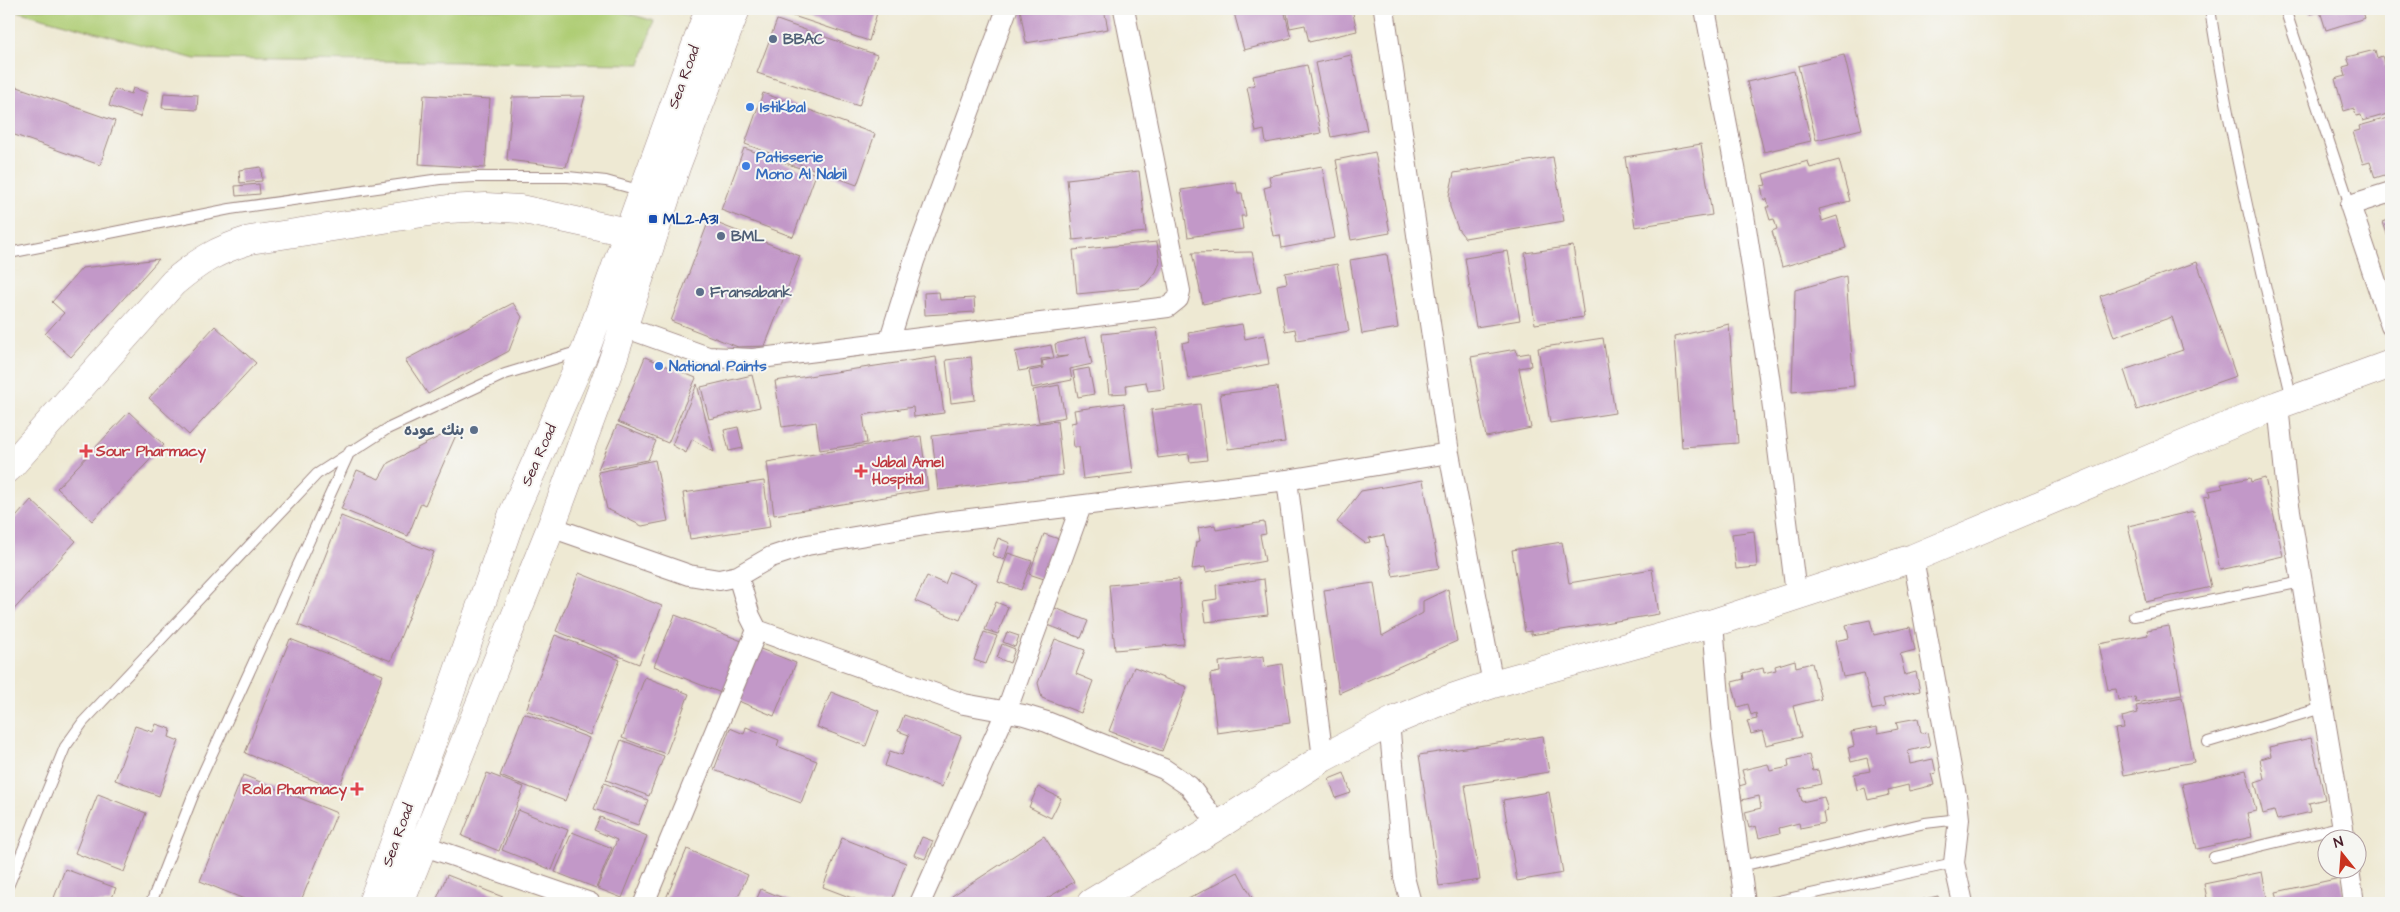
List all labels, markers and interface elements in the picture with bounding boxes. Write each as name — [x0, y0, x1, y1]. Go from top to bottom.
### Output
place label: BBAC — [783, 29, 825, 50]
marker: BBAC — [767, 33, 779, 45]
street label: Sea Road — [663, 42, 705, 112]
place label: Istikbal — [760, 97, 806, 118]
marker: Istikbal — [744, 101, 756, 113]
place label: Patisserie Mono Al Nabil — [756, 147, 847, 185]
marker: Patisserie Mono Al Nabil — [740, 160, 752, 172]
place label: ML2-A31 — [663, 209, 718, 230]
marker: ML2-A31 — [647, 213, 659, 225]
place label: BML — [731, 226, 765, 247]
marker: BML — [715, 230, 727, 242]
place label: Fransabank — [710, 282, 793, 303]
marker: Fransabank — [694, 286, 706, 298]
place label: National Paints — [669, 356, 767, 377]
marker: National Paints — [653, 360, 665, 372]
place label: بنك عوده — [404, 420, 464, 441]
street label: Sea Road — [516, 420, 562, 489]
marker: بنك عوده — [468, 424, 480, 436]
place label: Sour Pharmacy — [95, 441, 207, 463]
marker: Sour Pharmacy — [80, 445, 92, 457]
place label: Jabal Amel Hospital — [871, 452, 944, 490]
marker: Jabal Amel Hospital — [854, 464, 868, 478]
place label: Rola Pharmacy — [242, 779, 348, 801]
marker: Rola Pharmacy — [351, 783, 363, 795]
street label: Sea Road — [377, 800, 419, 870]
north arrow — [2318, 830, 2368, 880]
text: N — [2331, 832, 2346, 853]

